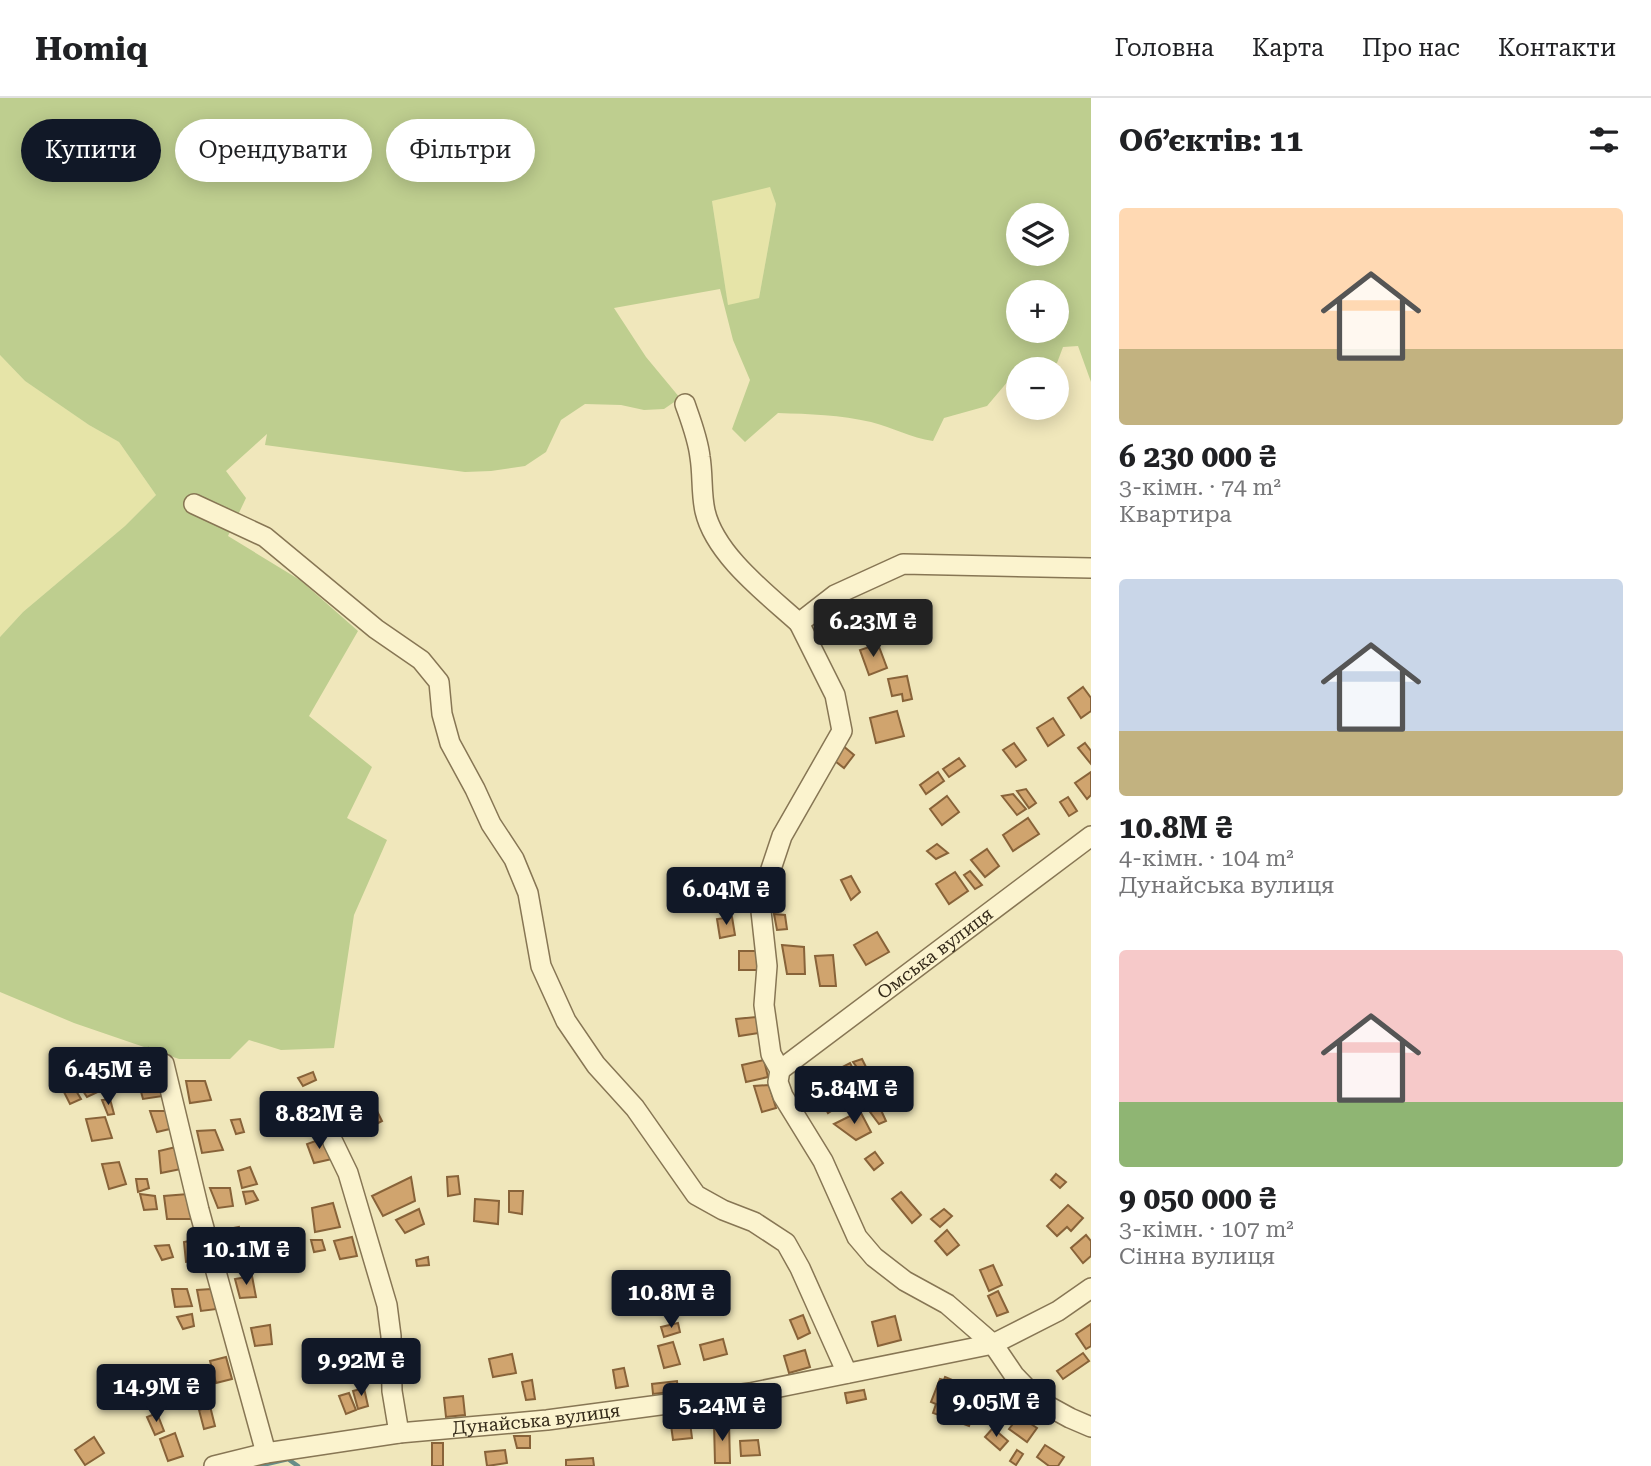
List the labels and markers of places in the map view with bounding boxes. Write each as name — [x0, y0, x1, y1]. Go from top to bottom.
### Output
pin: 6.23M ₴ — [808, 600, 938, 659]
pin: 6.04M ₴ — [661, 868, 791, 927]
pin: 6.45M ₴ — [43, 1048, 173, 1107]
pin: 5.84M ₴ — [789, 1066, 919, 1126]
pin: 8.82M ₴ — [254, 1091, 384, 1151]
pin: 10.1M ₴ — [181, 1228, 311, 1287]
pin: 10.8M ₴ — [606, 1270, 736, 1330]
pin: 9.92M ₴ — [296, 1338, 426, 1398]
pin: 14.9M ₴ — [91, 1364, 221, 1424]
pin: 9.05M ₴ — [931, 1380, 1061, 1439]
pin: 5.24M ₴ — [657, 1384, 787, 1443]

